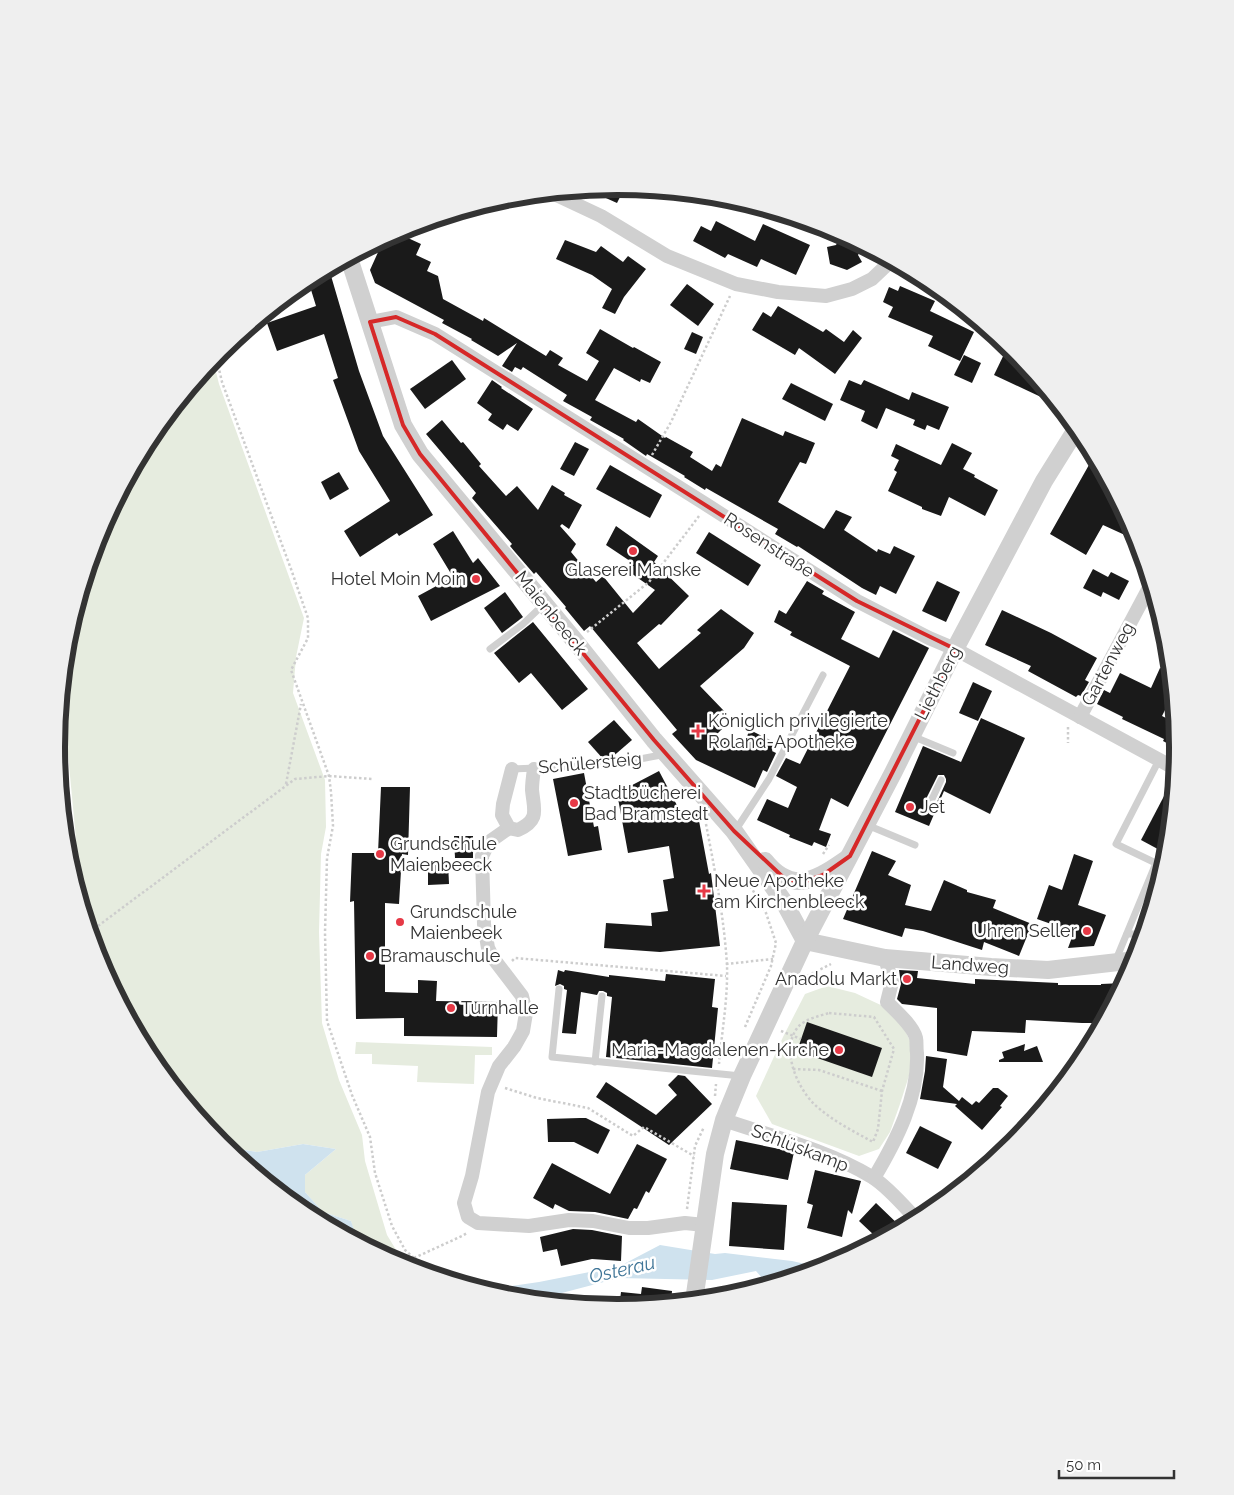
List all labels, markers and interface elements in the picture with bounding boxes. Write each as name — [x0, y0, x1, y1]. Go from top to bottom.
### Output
street label: Rosenstraße — [720, 508, 819, 582]
marker: Glaserei Manske — [627, 545, 639, 557]
place label: Glaserei Manske — [565, 559, 702, 580]
street label: Maienbeeck — [511, 566, 592, 659]
place label: Hotel Moin Moin — [331, 568, 466, 589]
marker: Hotel Moin Moin — [470, 573, 482, 585]
street label: Gartenweg — [1077, 618, 1138, 709]
street label: Liethberg — [910, 642, 965, 723]
place label: Königlich privilegierte Roland-Apotheke — [708, 710, 888, 752]
marker: Königlich privilegierte Roland-Apotheke — [692, 725, 704, 737]
street label: Schülersteig — [537, 748, 643, 777]
place label: Stadtbücherei Bad Bramstedt — [584, 782, 709, 824]
place label: Jet — [920, 796, 945, 817]
marker: Stadtbücherei Bad Bramstedt — [568, 797, 580, 809]
marker: Jet — [904, 801, 916, 813]
place label: Grundschule Maienbeeck — [390, 833, 497, 875]
marker: Grundschule Maienbeeck — [374, 848, 386, 860]
place label: Neue Apotheke am Kirchenbleeck — [714, 870, 865, 912]
marker: Neue Apotheke am Kirchenbleeck — [698, 885, 710, 897]
place label: Grundschule Maienbeek — [410, 901, 517, 943]
marker: Grundschule Maienbeek — [394, 916, 406, 928]
place label: Uhren Seller — [973, 920, 1078, 941]
marker: Uhren Seller — [1081, 925, 1093, 937]
place label: Bramauschule — [380, 945, 501, 966]
marker: Bramauschule — [364, 950, 376, 962]
street label: Landweg — [930, 951, 1010, 978]
place label: Anadolu Markt — [775, 968, 897, 989]
marker: Anadolu Markt — [901, 973, 913, 985]
place label: Turnhalle — [461, 997, 539, 1018]
marker: Turnhalle — [445, 1002, 457, 1014]
place label: Maria-Magdalenen-Kirche — [611, 1039, 829, 1060]
marker: Maria-Magdalenen-Kirche — [833, 1044, 845, 1056]
street label: Schlüskamp — [749, 1119, 852, 1176]
water label: Osterau — [587, 1251, 657, 1287]
scale bar — [1059, 1448, 1174, 1480]
text: 50 m — [1066, 1456, 1101, 1474]

